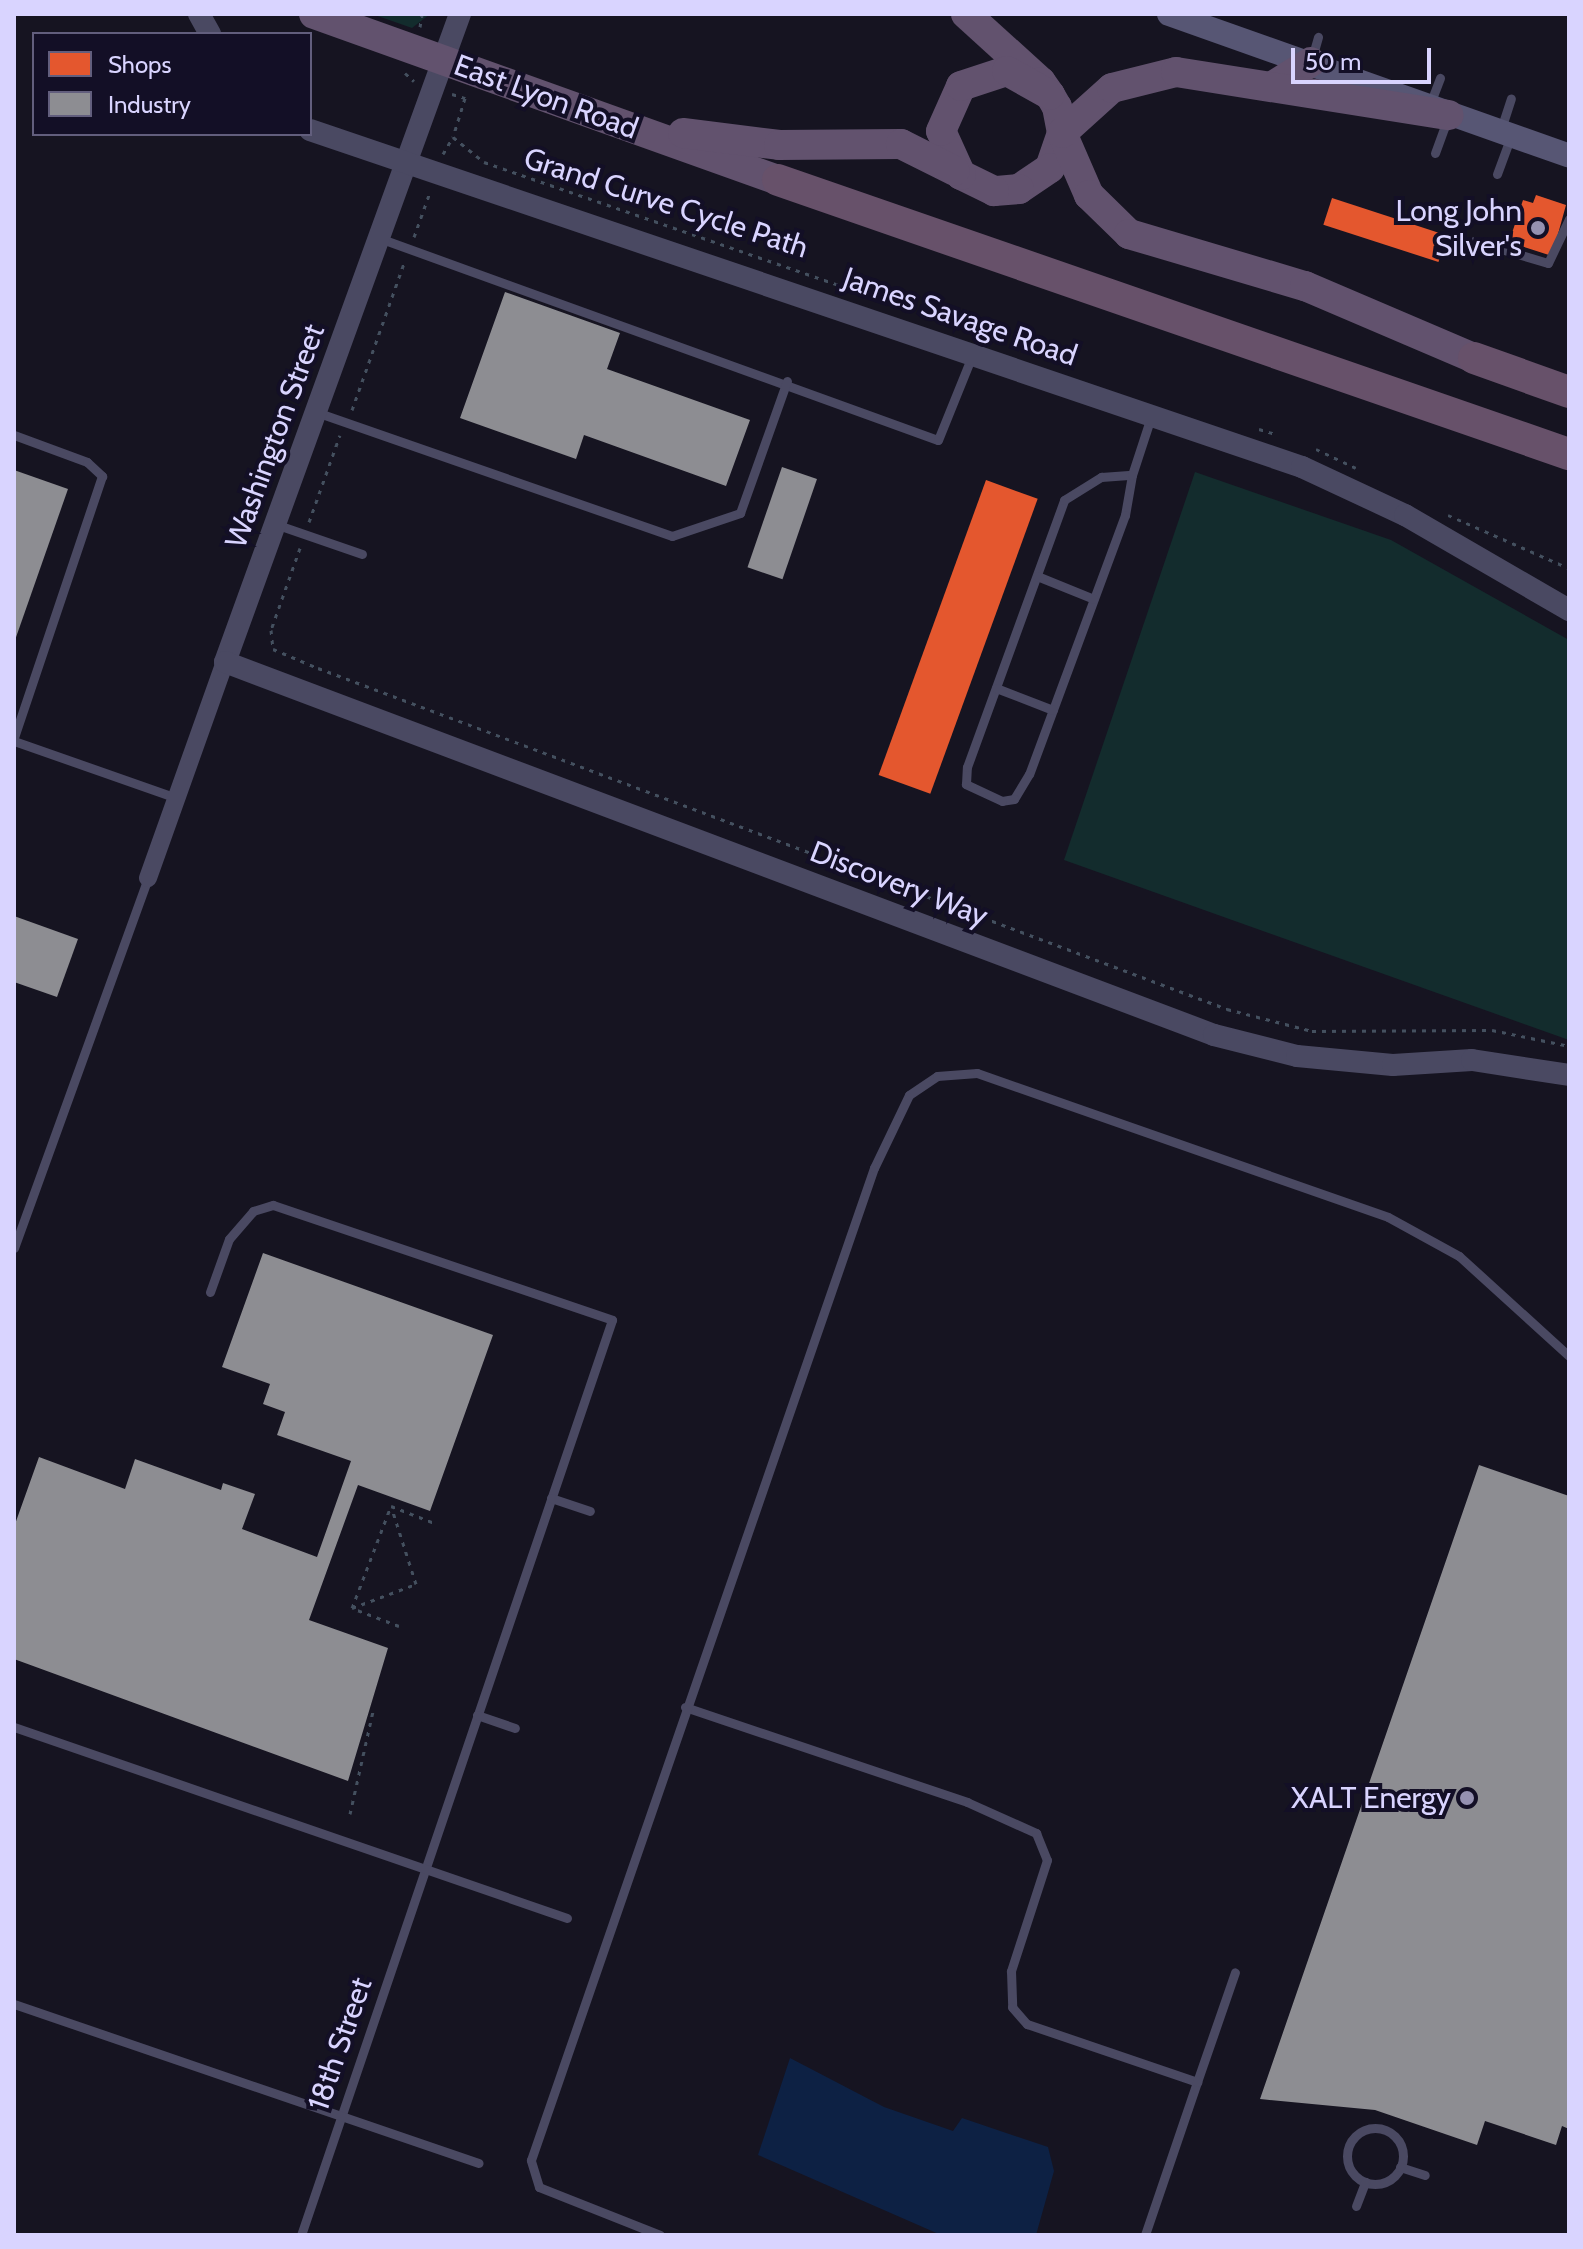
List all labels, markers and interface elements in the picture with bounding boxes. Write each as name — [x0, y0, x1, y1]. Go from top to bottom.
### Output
legend — [32, 32, 312, 136]
scale bar — [1295, 32, 1435, 82]
street label: East Lyon Road — [449, 47, 643, 147]
text: 50 m — [1305, 47, 1361, 76]
text: Shops — [108, 50, 171, 79]
text: Industry — [108, 90, 191, 119]
street label: Grand Curve Cycle Path — [519, 140, 813, 266]
place label: Long John Silver's — [1396, 193, 1522, 264]
marker: Long John Silver's — [1529, 219, 1547, 237]
street label: James Savage Road — [838, 260, 1082, 374]
street label: Washington Street — [218, 319, 332, 553]
street label: Discovery Way — [805, 834, 993, 934]
place label: XALT Energy — [1291, 1780, 1451, 1816]
marker: XALT Energy — [1458, 1789, 1476, 1807]
street label: 18th Street — [300, 1973, 380, 2115]

